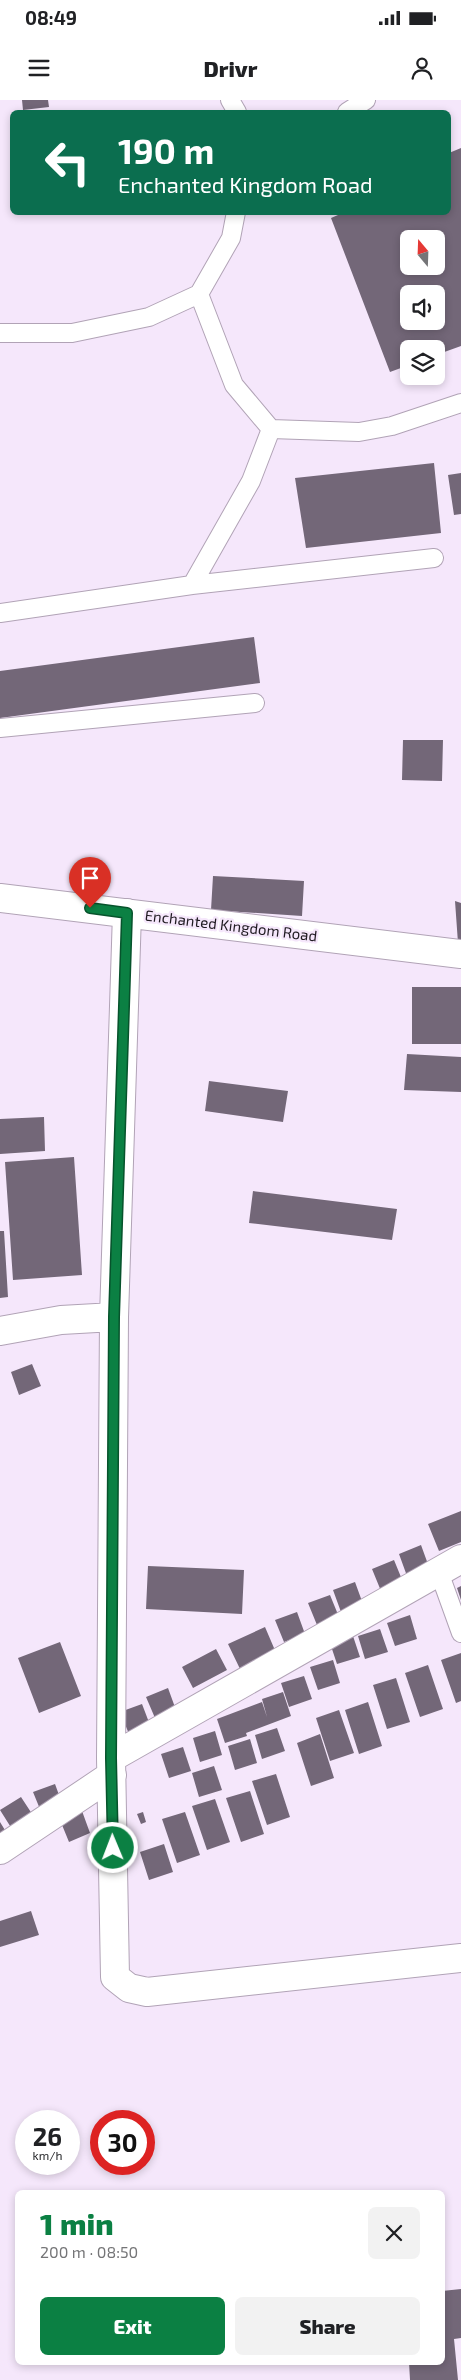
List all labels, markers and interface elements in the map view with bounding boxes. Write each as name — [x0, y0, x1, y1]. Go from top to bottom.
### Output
text: 08:49 — [25, 6, 77, 29]
icon: menu — [25, 54, 53, 82]
icon: person — [408, 54, 436, 82]
text: Drivr — [204, 55, 257, 81]
text: 190 m — [118, 129, 214, 171]
icon: left — [35, 130, 100, 195]
text: Enchanted Kingdom Road — [118, 171, 373, 197]
north arrow — [400, 230, 445, 275]
map controls — [400, 230, 445, 385]
button: sound — [400, 285, 445, 330]
button: layers — [400, 340, 445, 385]
pin — [69, 857, 111, 908]
icon: arrive — [76, 864, 104, 892]
street label: Enchanted Kingdom Road — [144, 905, 318, 945]
position arrow — [86, 1821, 138, 1873]
speed limit sign: 30 — [90, 2110, 155, 2175]
text: 26 — [33, 2121, 62, 2151]
text: km/h — [33, 2148, 62, 2162]
text: 1 min — [40, 2205, 114, 2241]
button: close — [368, 2207, 420, 2259]
text: 200 m · 08:50 — [40, 2242, 138, 2261]
button: Exit — [40, 2297, 225, 2355]
button: Share — [235, 2297, 420, 2355]

